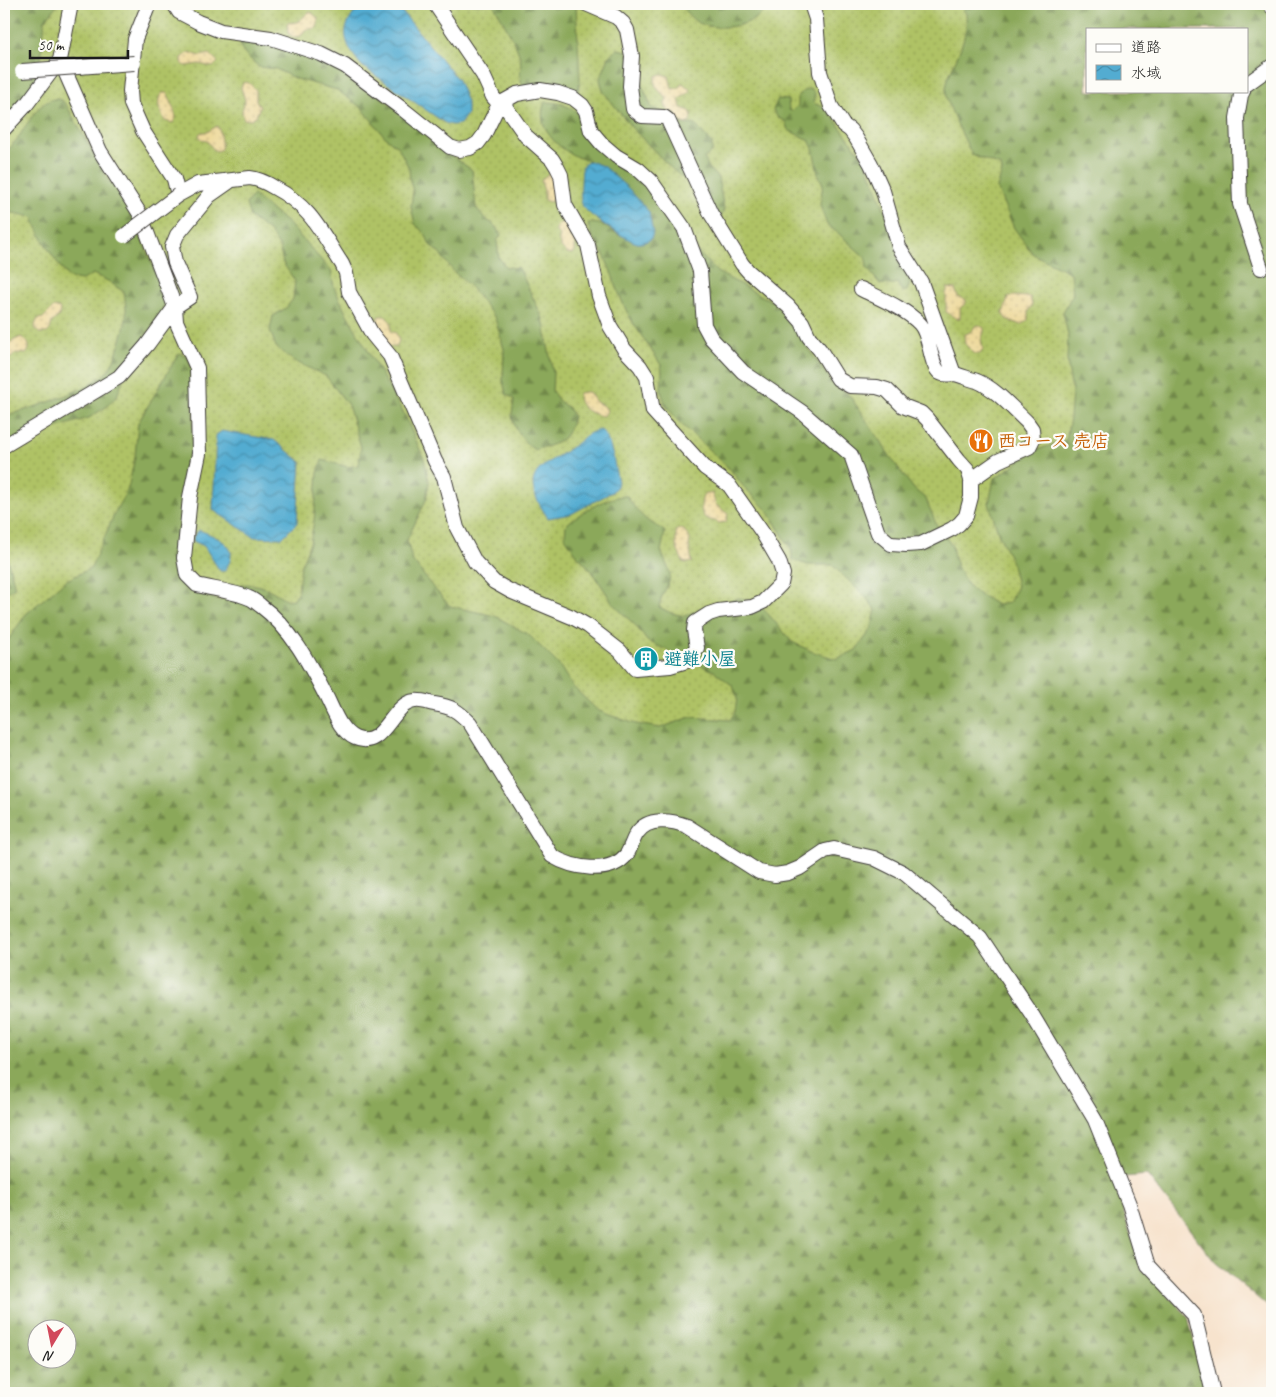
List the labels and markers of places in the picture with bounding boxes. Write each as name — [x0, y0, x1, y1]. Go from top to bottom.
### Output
restaurant icon: 西コース 売店 — [968, 428, 994, 454]
place label: 西コース 売店 — [998, 430, 1109, 452]
building icon: 避難小屋 — [633, 646, 659, 672]
place label: 避難小屋 — [664, 648, 736, 670]

